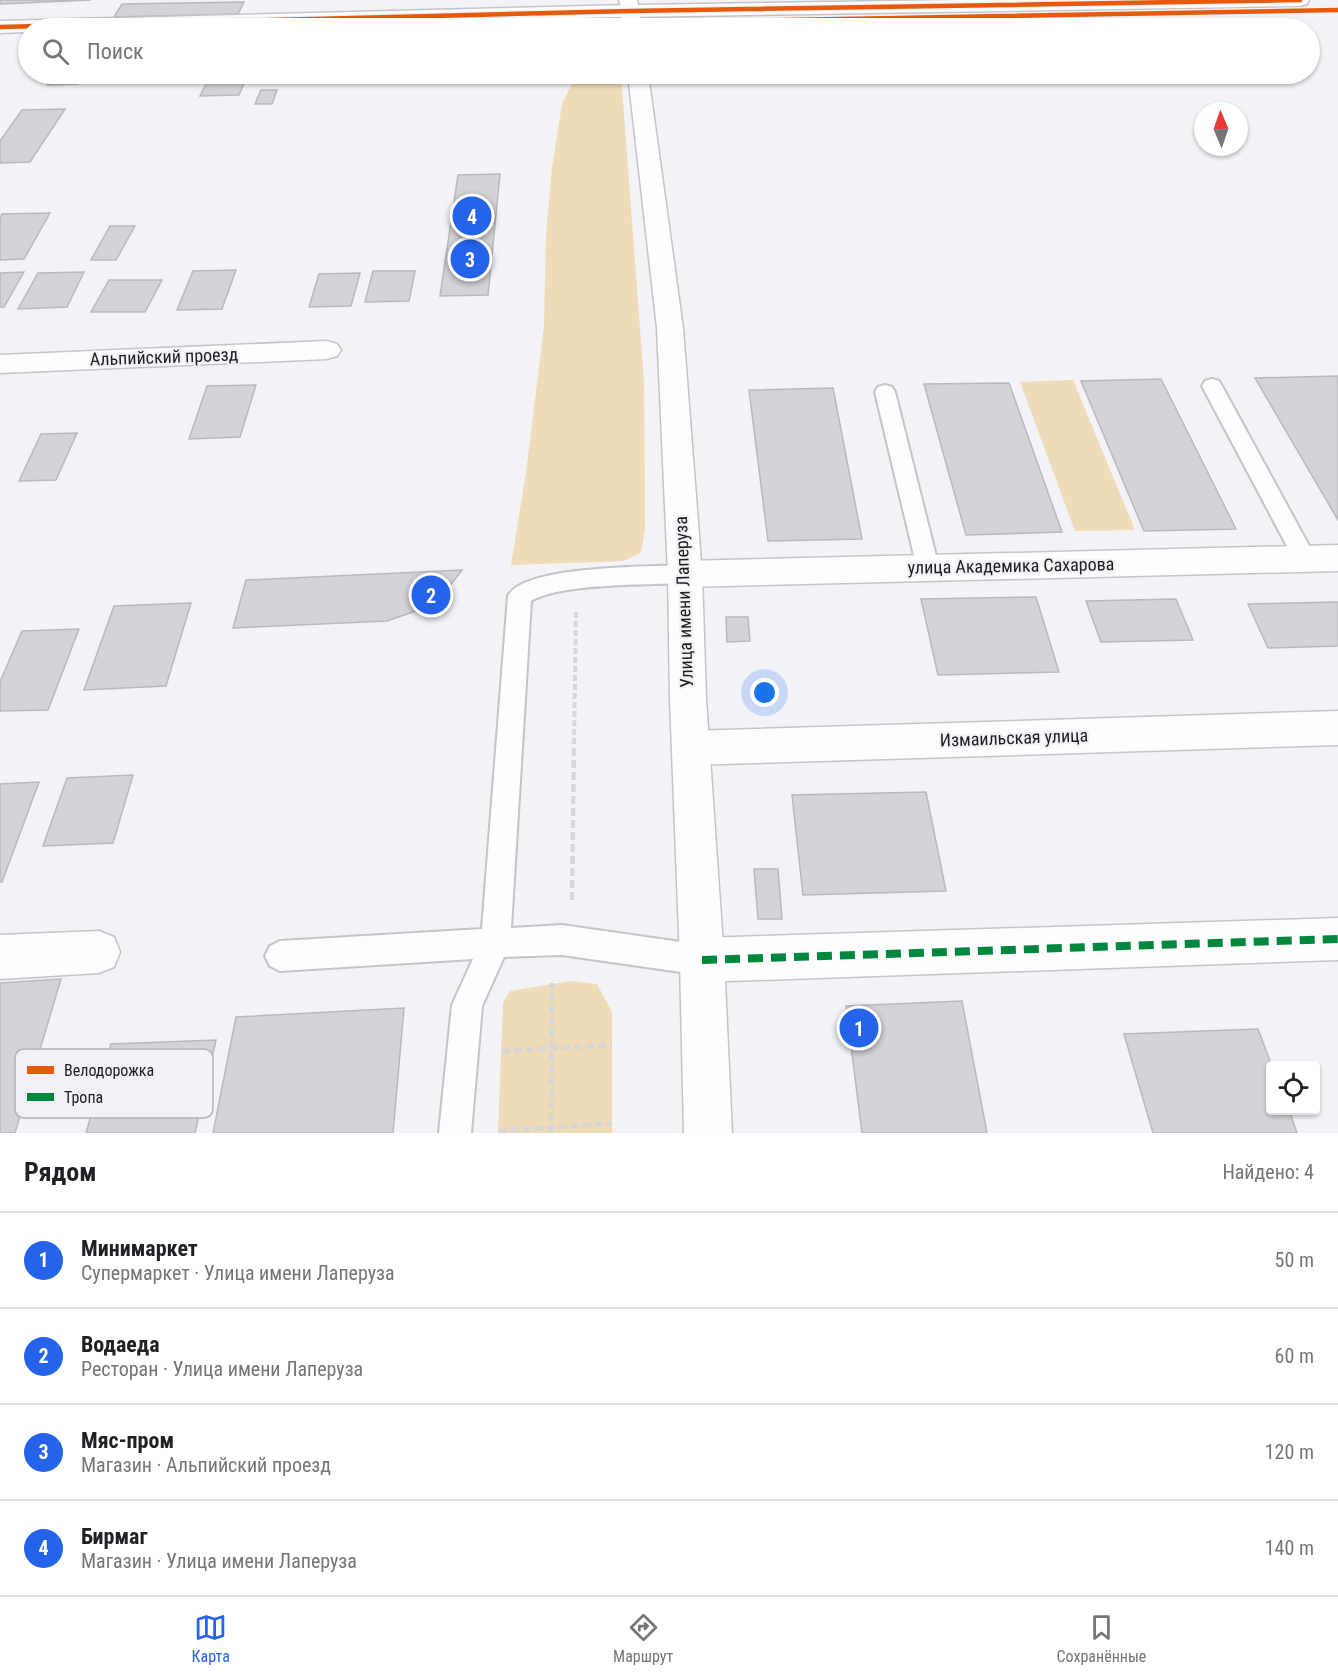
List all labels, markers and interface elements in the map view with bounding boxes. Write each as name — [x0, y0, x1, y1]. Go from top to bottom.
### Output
search box — [18, 18, 1320, 84]
icon: search — [39, 35, 72, 68]
text: Поиск — [87, 39, 144, 64]
north arrow — [1194, 102, 1248, 156]
pin: 4 — [452, 194, 492, 238]
pin: 3 — [450, 236, 490, 282]
street label: Альпийский проезд — [89, 343, 239, 370]
street label: Улица имени Лаперуза — [670, 516, 697, 688]
street label: улица Академика Сахарова — [908, 553, 1114, 578]
pin: 2 — [412, 572, 450, 618]
your location — [750, 678, 779, 707]
street label: Измаильская улица — [939, 724, 1088, 751]
pin: 1 — [840, 1006, 878, 1050]
legend — [15, 1049, 213, 1118]
text: Велодорожка — [64, 1061, 154, 1080]
map controls — [1266, 1061, 1320, 1115]
button: locate — [1266, 1061, 1320, 1115]
text: Тропа — [64, 1088, 103, 1107]
text: Рядом — [24, 1157, 96, 1187]
text: Найдено: 4 — [1222, 1160, 1314, 1184]
text: Минимаркет — [81, 1236, 198, 1261]
text: 1 — [38, 1248, 49, 1272]
text: 50 m — [1275, 1248, 1314, 1272]
text: Супермаркет · Улица имени Лаперуза — [81, 1261, 395, 1285]
text: Водаеда — [81, 1332, 160, 1357]
text: 2 — [38, 1344, 49, 1368]
text: 60 m — [1275, 1344, 1314, 1368]
text: Ресторан · Улица имени Лаперуза — [81, 1357, 363, 1381]
text: Мяс-пром — [81, 1428, 174, 1453]
text: 3 — [38, 1440, 49, 1464]
text: 120 m — [1265, 1440, 1314, 1464]
text: Магазин · Альпийский проезд — [81, 1453, 331, 1477]
text: Бирмаг — [81, 1524, 148, 1549]
text: 4 — [38, 1536, 49, 1560]
text: 140 m — [1265, 1536, 1314, 1560]
text: Магазин · Улица имени Лаперуза — [81, 1549, 357, 1573]
tab: Карта — [192, 1611, 230, 1666]
tab: Маршрут — [613, 1611, 673, 1666]
tab: Сохранённые — [1057, 1611, 1146, 1666]

